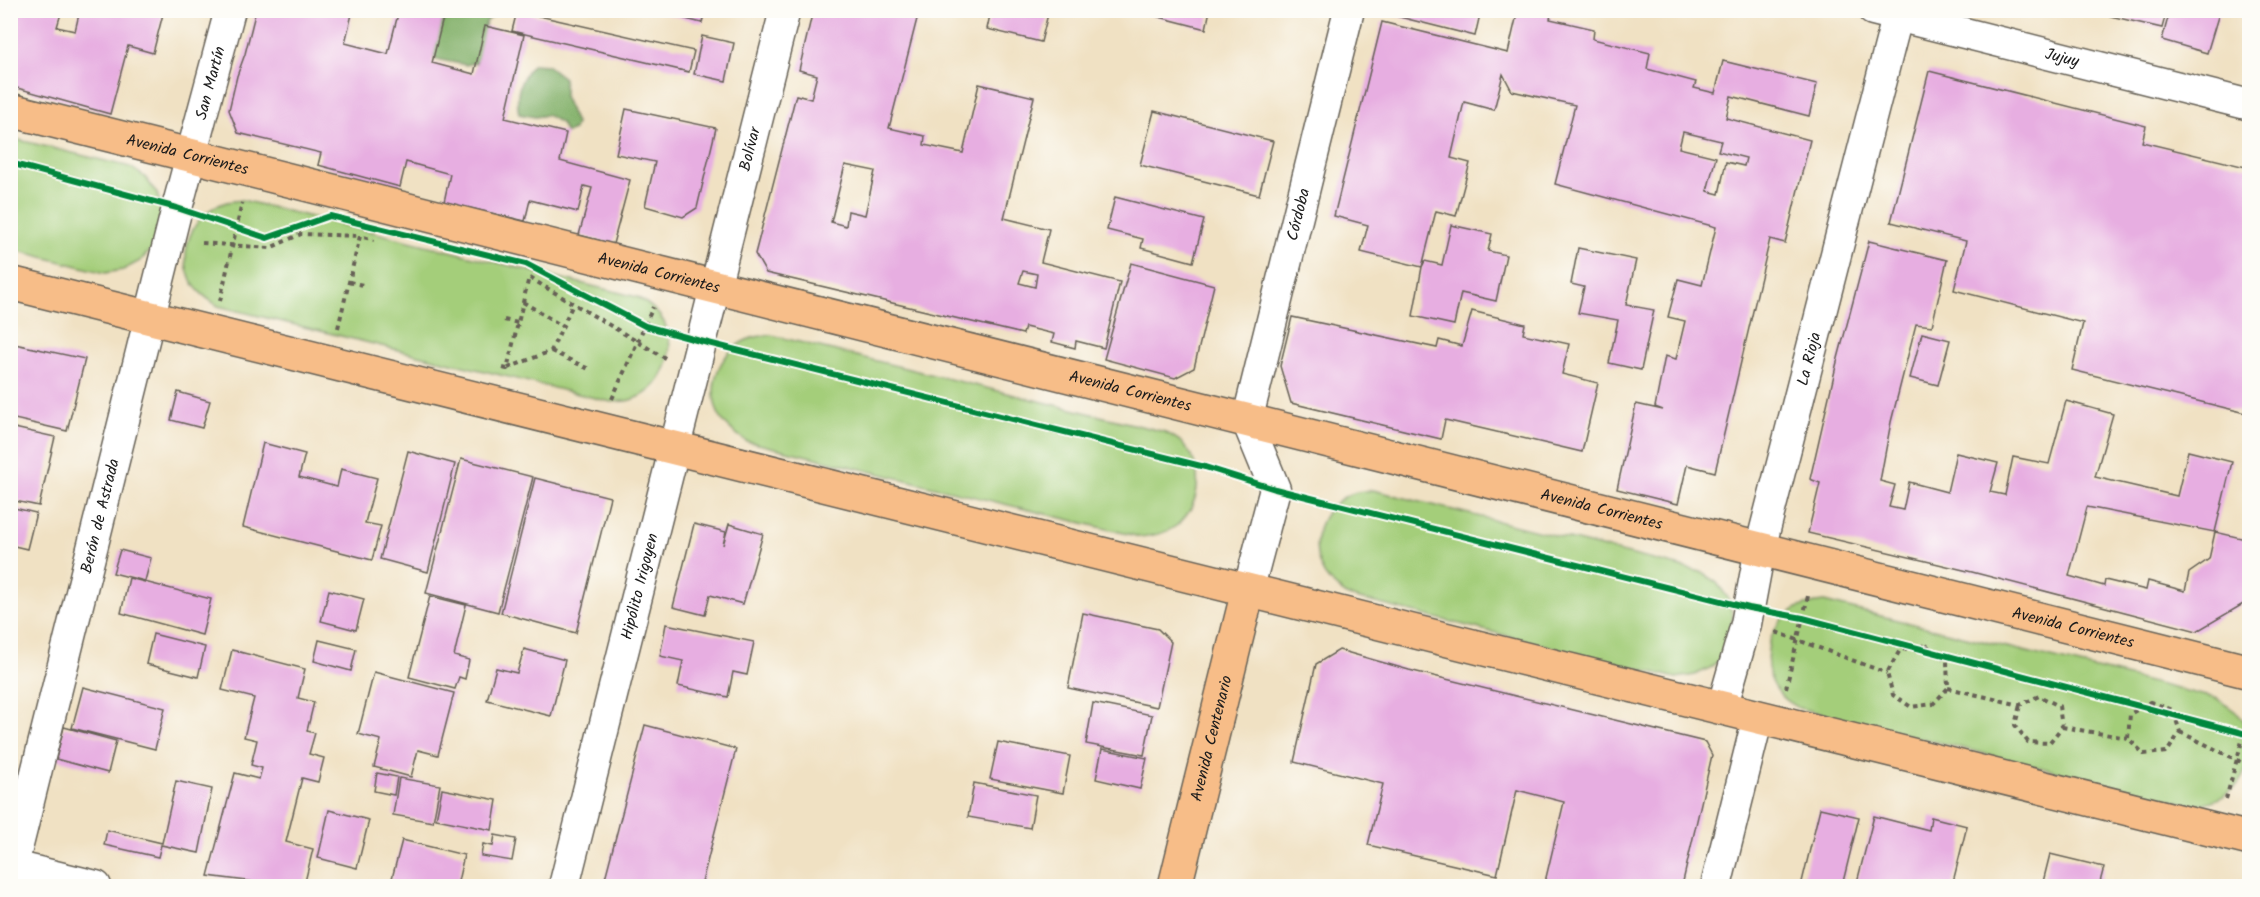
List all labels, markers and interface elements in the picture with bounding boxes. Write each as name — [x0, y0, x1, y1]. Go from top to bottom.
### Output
street label: Jujuy — [2042, 41, 2082, 74]
street label: San Martín — [189, 43, 232, 122]
street label: Bolívar — [732, 123, 768, 174]
street label: Avenida Corrientes — [124, 127, 251, 182]
street label: Córdoba — [1280, 185, 1317, 243]
street label: Avenida Corrientes — [595, 245, 723, 300]
street label: La Rioja — [1790, 329, 1828, 388]
street label: Avenida Corrientes — [1067, 364, 1194, 418]
street label: Berón de Astrada — [74, 456, 126, 576]
street label: Avenida Corrientes — [1538, 482, 1666, 537]
street label: Hipólito Irigoyen — [614, 530, 665, 642]
street label: Avenida Corrientes — [2009, 600, 2137, 655]
street label: Avenida Centenario — [1184, 673, 1239, 804]

